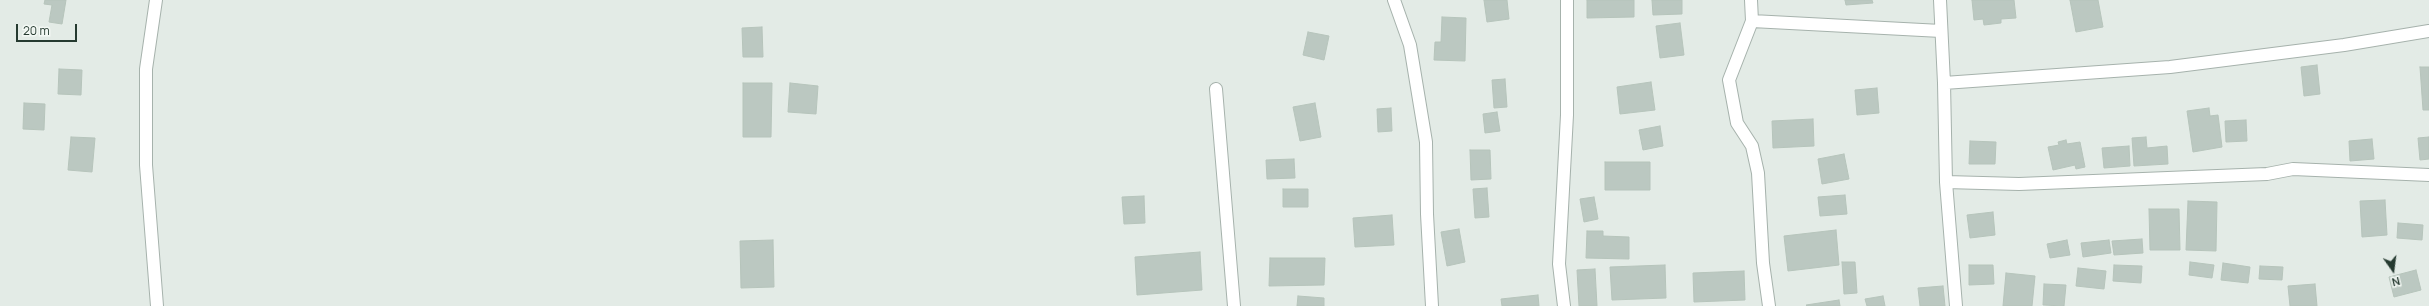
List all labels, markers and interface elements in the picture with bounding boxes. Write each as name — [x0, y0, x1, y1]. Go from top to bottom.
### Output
scale bar — [18, 16, 79, 42]
text: 20 m — [23, 22, 50, 39]
north arrow — [2373, 250, 2413, 290]
text: N — [2390, 274, 2402, 290]

